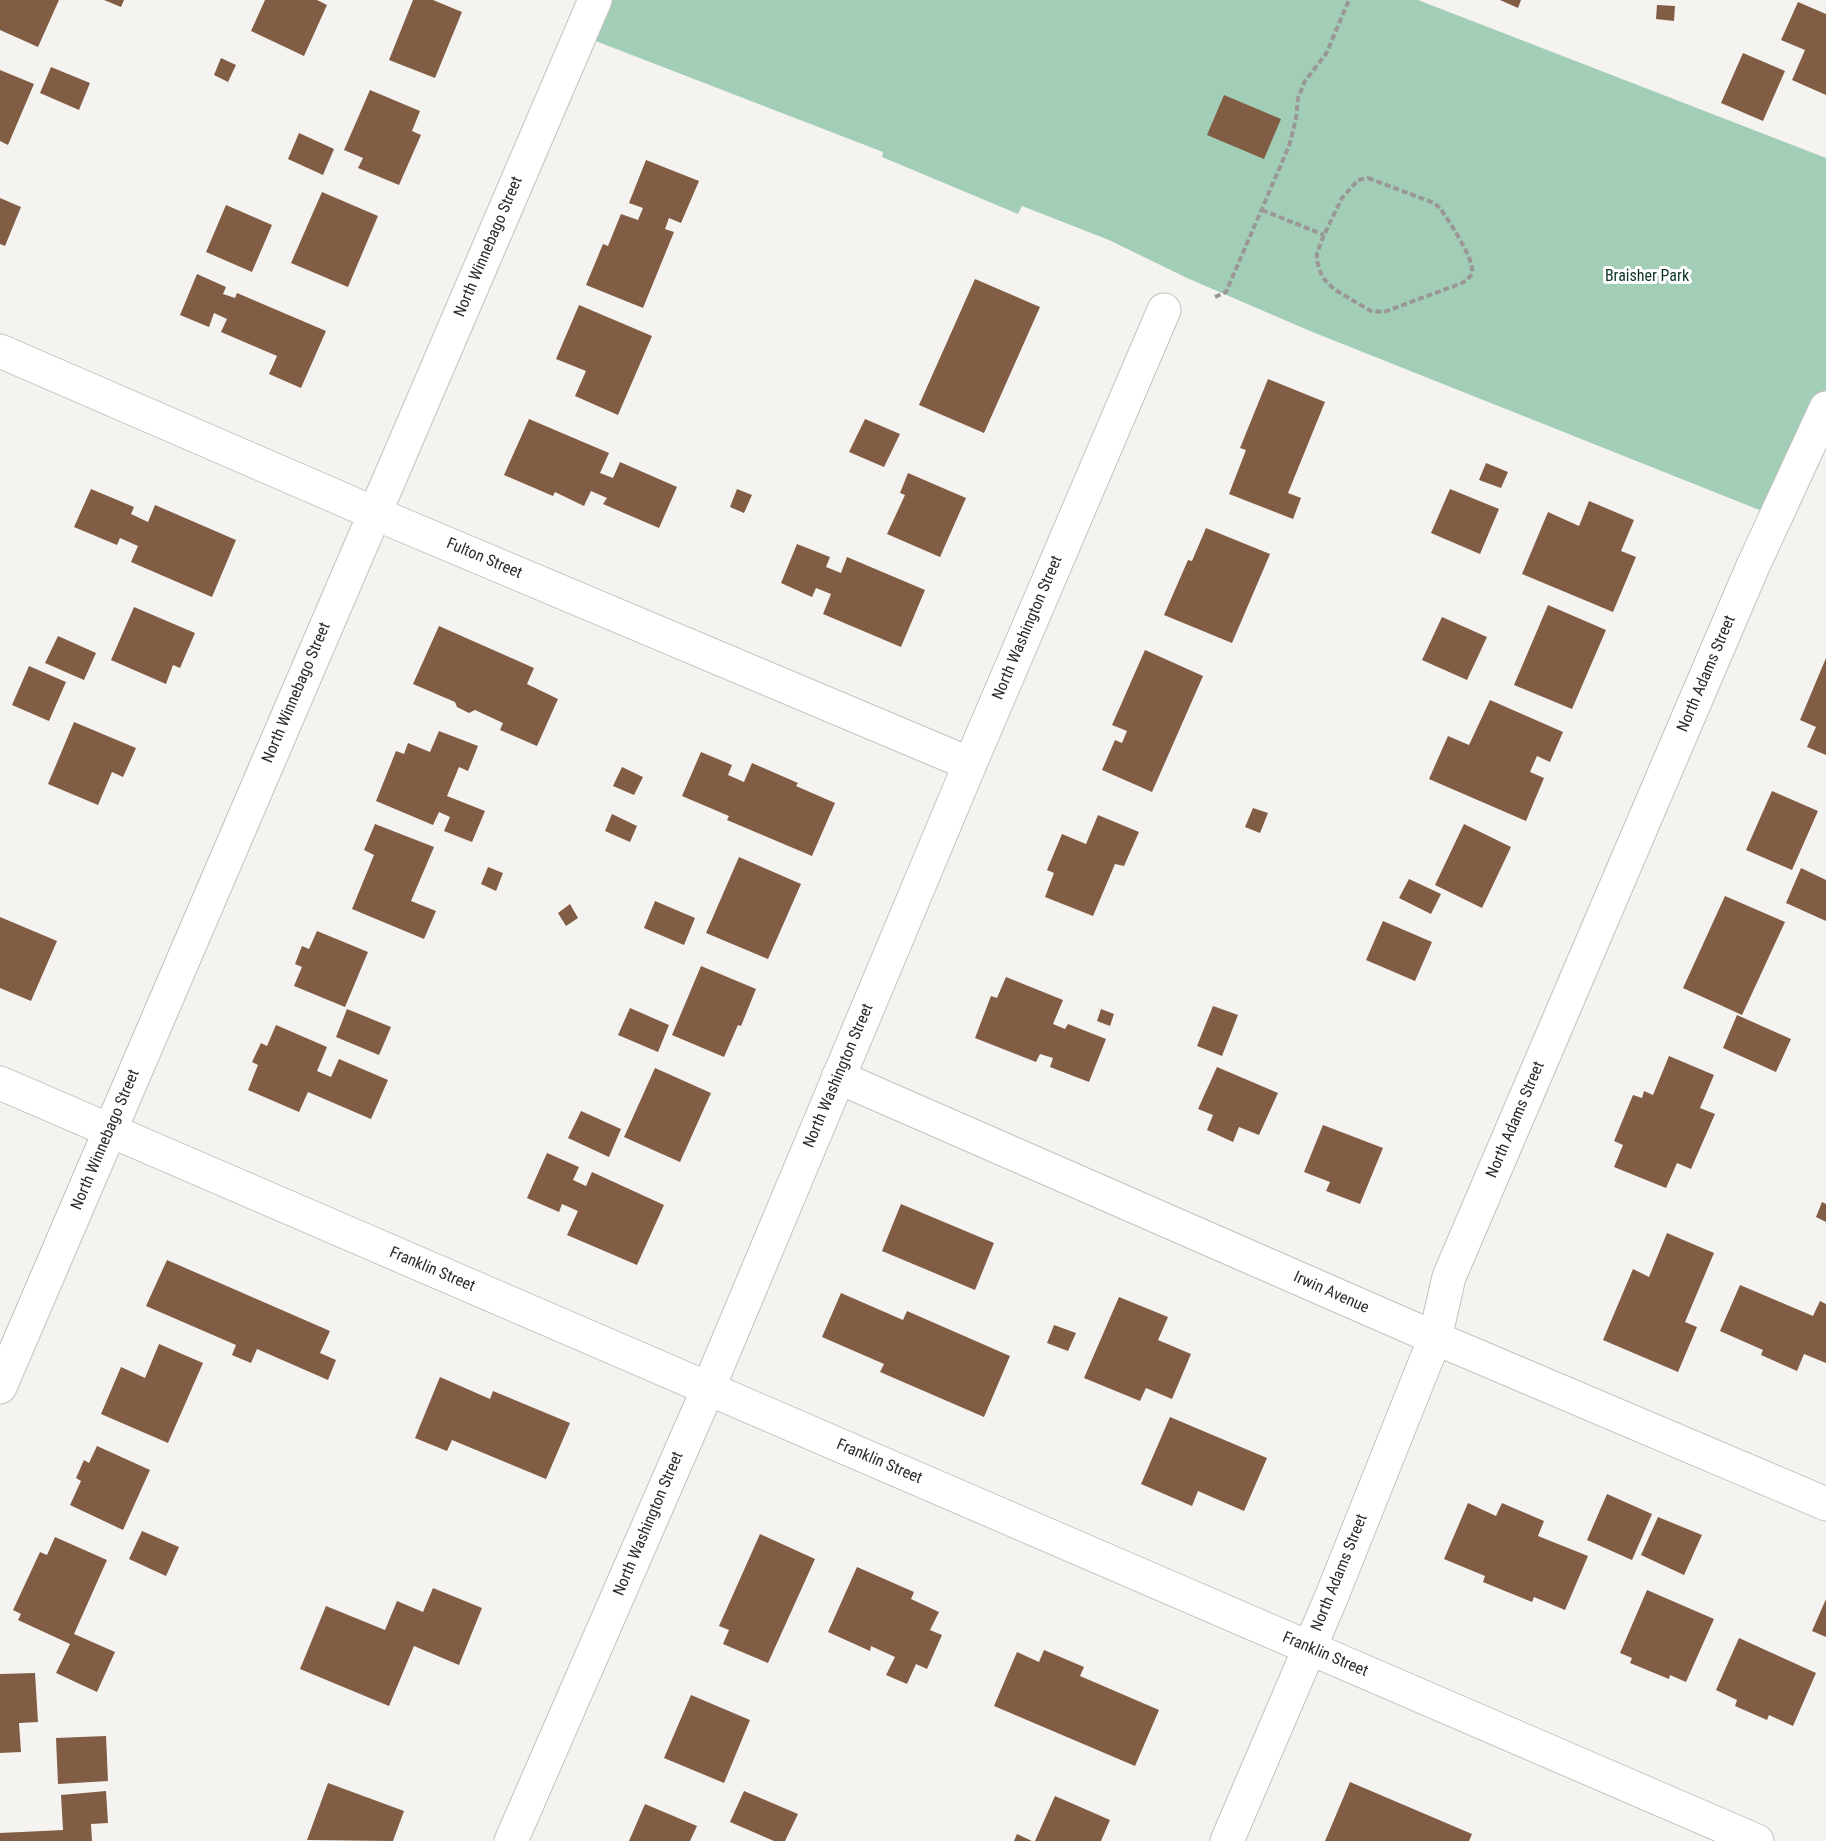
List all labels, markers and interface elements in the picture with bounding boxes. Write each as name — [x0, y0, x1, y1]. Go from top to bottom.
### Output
street label: North Winnebago Street — [451, 174, 527, 320]
park label: Braisher Park — [1605, 267, 1689, 287]
street label: Fulton Street — [443, 534, 525, 584]
street label: North Washington Street — [989, 553, 1067, 703]
street label: North Adams Street — [1674, 613, 1740, 735]
street label: North Winnebago Street — [259, 620, 335, 766]
street label: North Washington Street — [800, 1001, 878, 1151]
street label: North Adams Street — [1483, 1059, 1549, 1181]
street label: North Winnebago Street — [68, 1067, 144, 1213]
street label: Franklin Street — [386, 1243, 478, 1297]
street label: Irwin Avenue — [1290, 1268, 1372, 1318]
street label: Franklin Street — [833, 1435, 925, 1489]
street label: North Washington Street — [610, 1449, 688, 1599]
street label: North Adams Street — [1308, 1512, 1372, 1634]
street label: Franklin Street — [1279, 1628, 1371, 1682]

